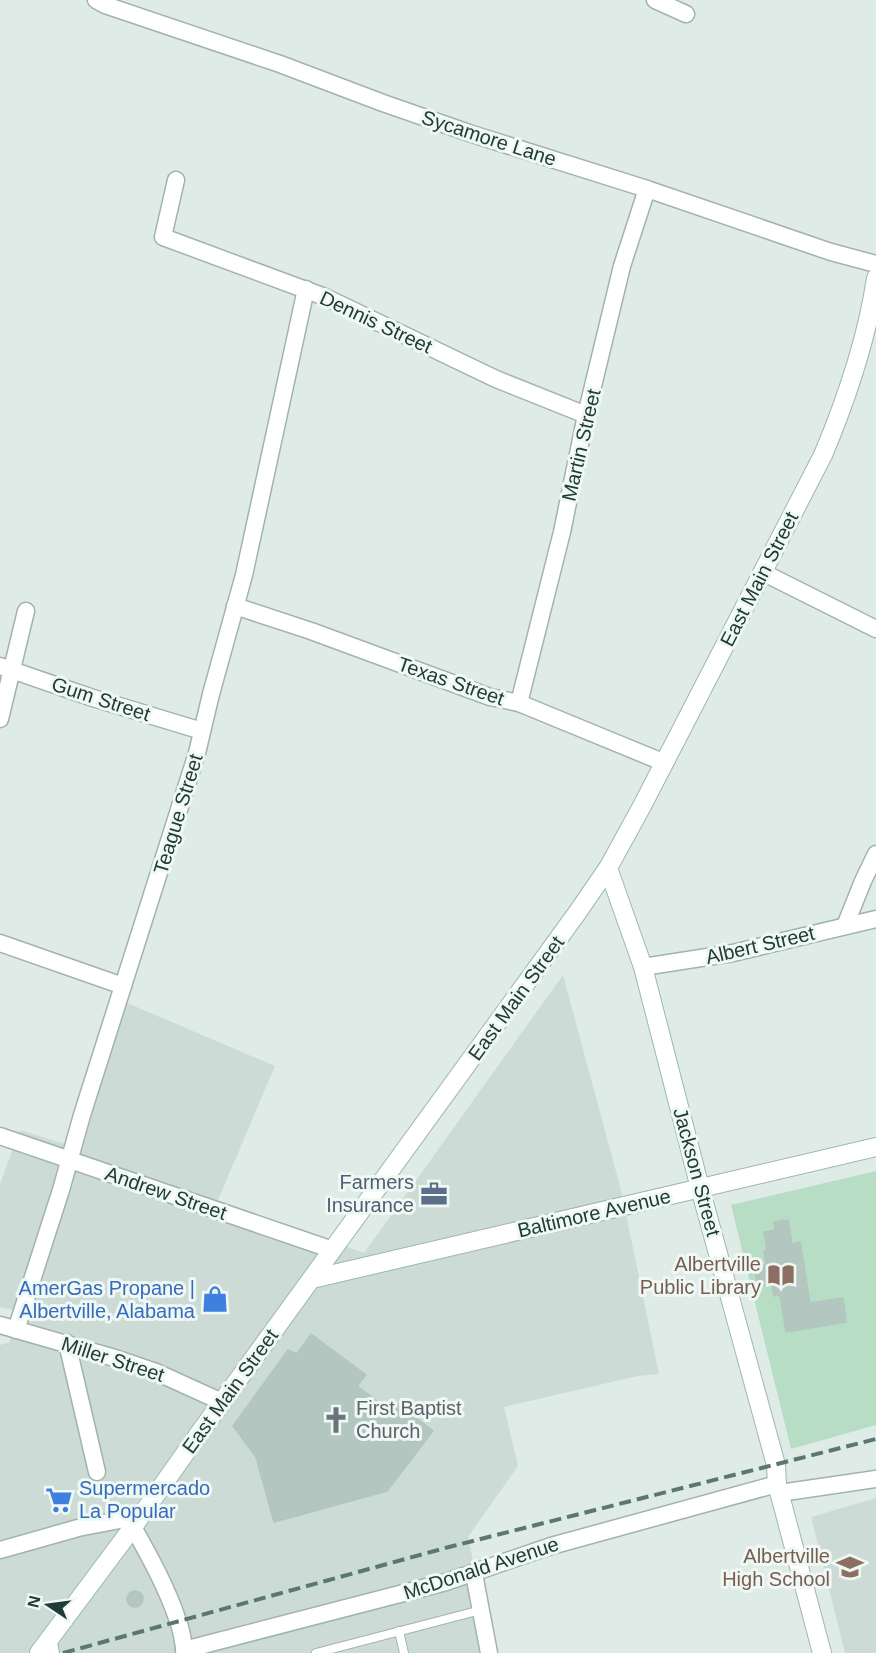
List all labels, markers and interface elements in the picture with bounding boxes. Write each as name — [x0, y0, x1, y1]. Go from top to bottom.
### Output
street label: Sycamore Lane — [419, 106, 559, 170]
street label: Dennis Street — [316, 286, 436, 358]
street label: Martin Street — [557, 386, 605, 503]
street label: East Main Street — [716, 508, 803, 650]
street label: Texas Street — [395, 653, 508, 710]
street label: Gum Street — [49, 673, 153, 725]
street label: Teague Street — [149, 751, 207, 877]
street label: Albert Street — [703, 922, 817, 968]
street label: East Main Street — [464, 931, 569, 1064]
street label: Jackson Street — [669, 1105, 725, 1239]
street label: Andrew Street — [103, 1162, 230, 1224]
place label: Farmers Insurance — [326, 1171, 414, 1216]
office icon: Farmers Insurance — [419, 1179, 449, 1209]
street label: Baltimore Avenue — [515, 1185, 673, 1241]
place label: Albertville Public Library — [640, 1253, 761, 1298]
library icon: Albertville Public Library — [766, 1260, 796, 1290]
place label: AmerGas Propane | Albertville, Alabama — [19, 1277, 196, 1322]
shop icon: AmerGas Propane | Albertville, Alabama — [200, 1284, 230, 1314]
street label: East Main Street — [178, 1324, 283, 1457]
street label: Miller Street — [59, 1332, 168, 1386]
place label: First Baptist Church — [356, 1397, 462, 1442]
church icon: First Baptist Church — [321, 1405, 351, 1435]
place label: Supermercado La Popular — [79, 1477, 210, 1522]
supermarket icon: Supermercado La Popular — [44, 1485, 74, 1515]
street label: McDonald Avenue — [401, 1533, 561, 1603]
place label: Albertville High School — [722, 1545, 830, 1590]
school or university icon: Albertville High School — [835, 1552, 865, 1582]
north arrow — [18, 1575, 78, 1635]
text: N — [24, 1594, 43, 1609]

